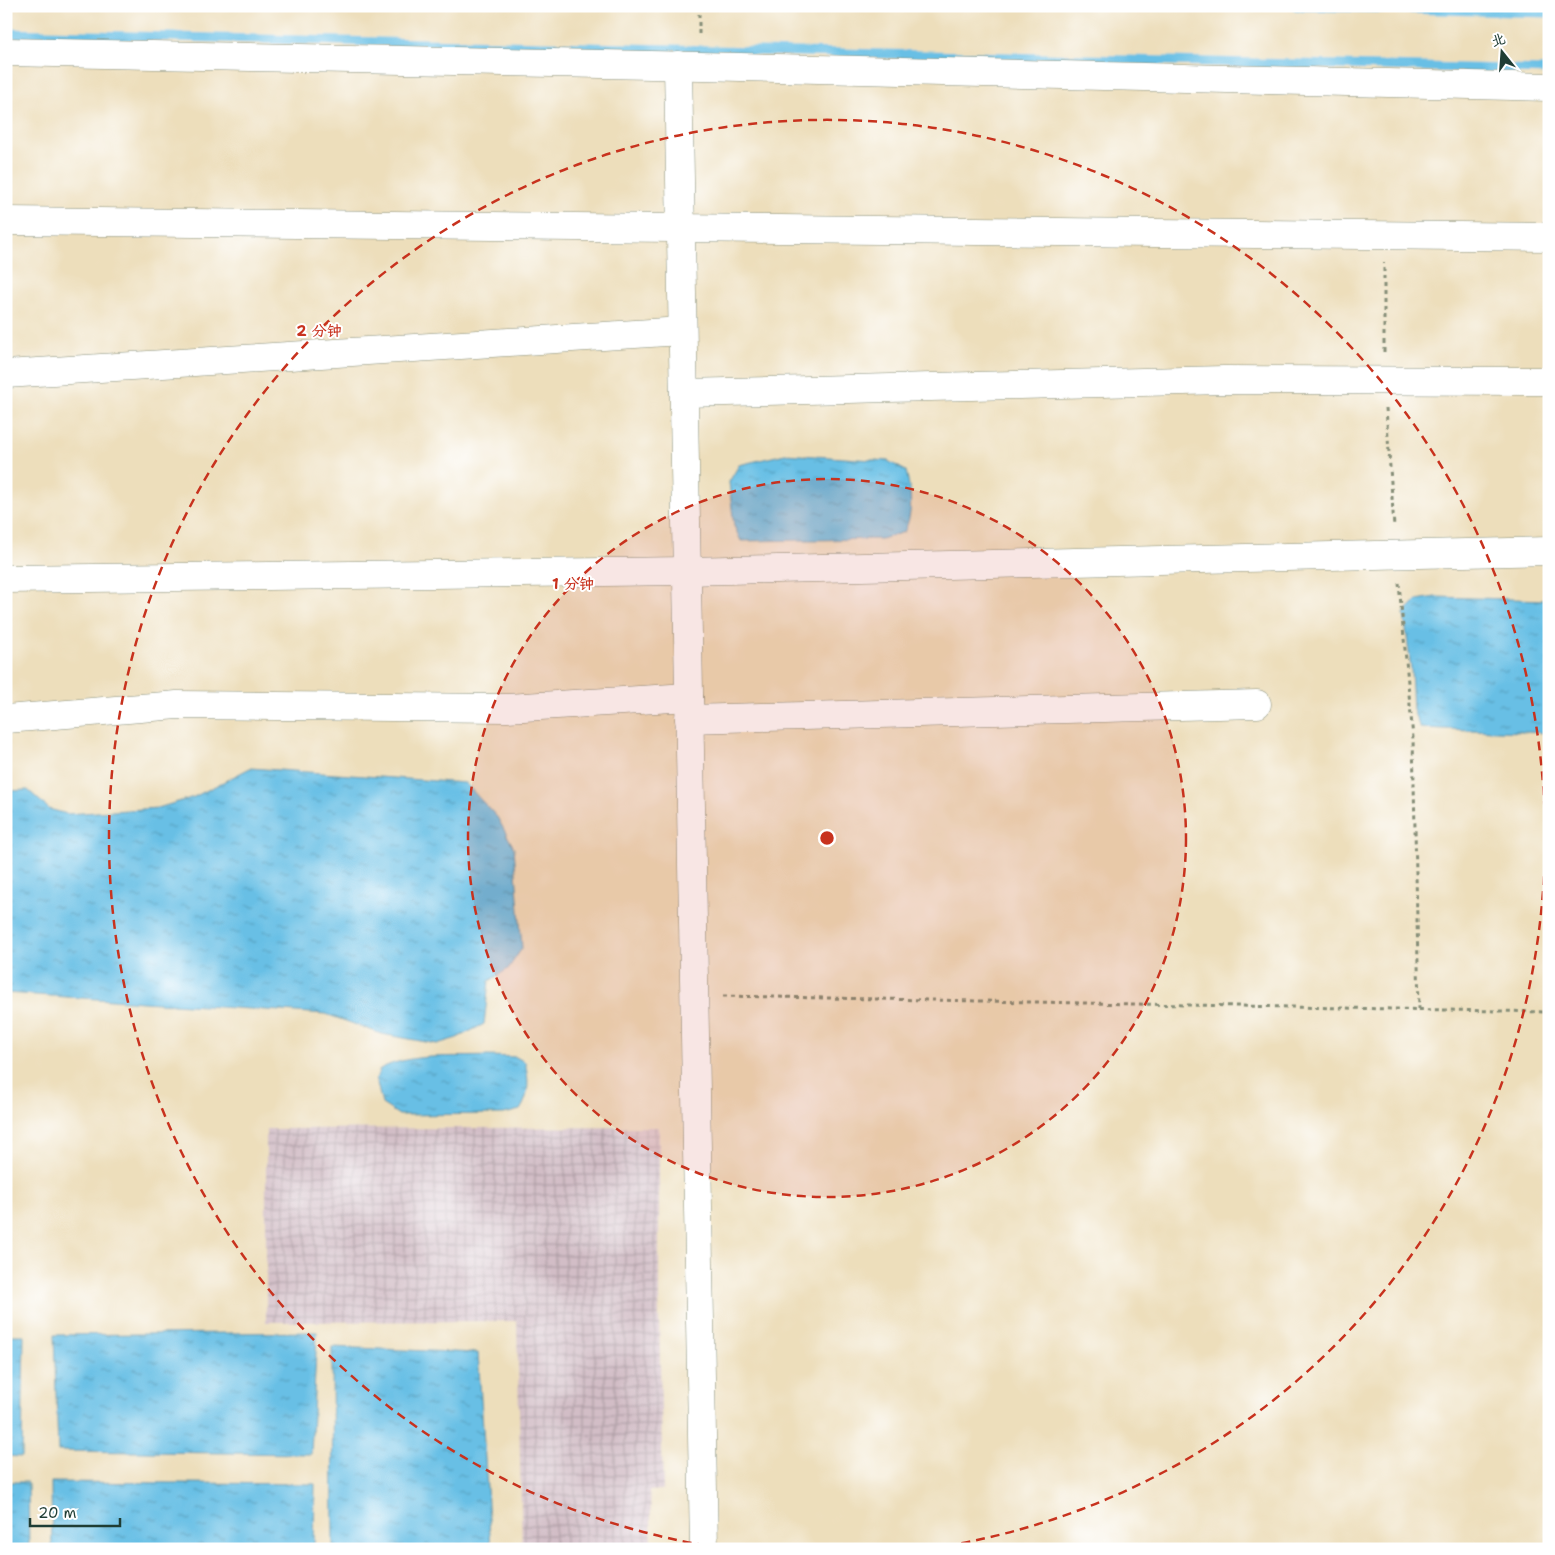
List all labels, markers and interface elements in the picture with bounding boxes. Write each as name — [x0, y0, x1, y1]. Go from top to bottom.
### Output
north arrow — [1478, 28, 1528, 78]
text: 北 — [1489, 29, 1508, 50]
text: 2 分钟 — [296, 321, 342, 341]
text: 1 分钟 — [552, 574, 594, 594]
centre of rings — [818, 829, 836, 847]
scale bar — [30, 1495, 120, 1527]
text: 20 m — [38, 1503, 77, 1523]

